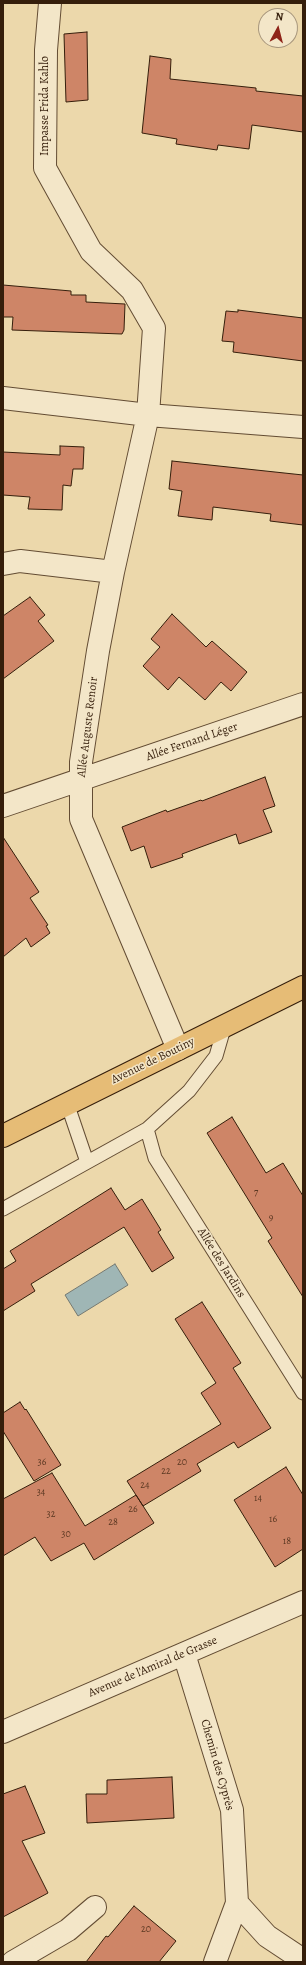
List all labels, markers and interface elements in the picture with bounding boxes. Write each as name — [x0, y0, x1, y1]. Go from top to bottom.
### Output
north arrow — [258, 8, 298, 48]
text: N — [275, 9, 284, 25]
street label: Impasse Frida Kahlo — [38, 56, 52, 156]
street label: Allée Auguste Renoir — [75, 676, 101, 778]
street label: Allée Fernand Léger — [144, 720, 240, 764]
street label: Avenue de Boutiny — [109, 1035, 197, 1087]
house number: 7 — [254, 1187, 258, 1199]
house number: 9 — [269, 1212, 273, 1224]
street label: Allée des Jardins — [194, 1225, 248, 1301]
house number: 36 — [38, 1457, 46, 1469]
house number: 20 — [177, 1457, 187, 1469]
house number: 22 — [161, 1466, 171, 1478]
house number: 24 — [140, 1480, 150, 1492]
house number: 34 — [37, 1487, 45, 1499]
house number: 14 — [254, 1493, 262, 1505]
house number: 26 — [128, 1504, 138, 1516]
house number: 32 — [47, 1509, 55, 1521]
house number: 16 — [269, 1514, 277, 1526]
house number: 28 — [108, 1517, 118, 1529]
house number: 30 — [61, 1529, 71, 1541]
house number: 18 — [283, 1536, 291, 1548]
street label: Avenue de l'Amiral de Grasse — [86, 1633, 220, 1701]
street label: Chemin des Cyprès — [197, 1718, 237, 1812]
house number: 20 — [141, 1924, 151, 1936]

